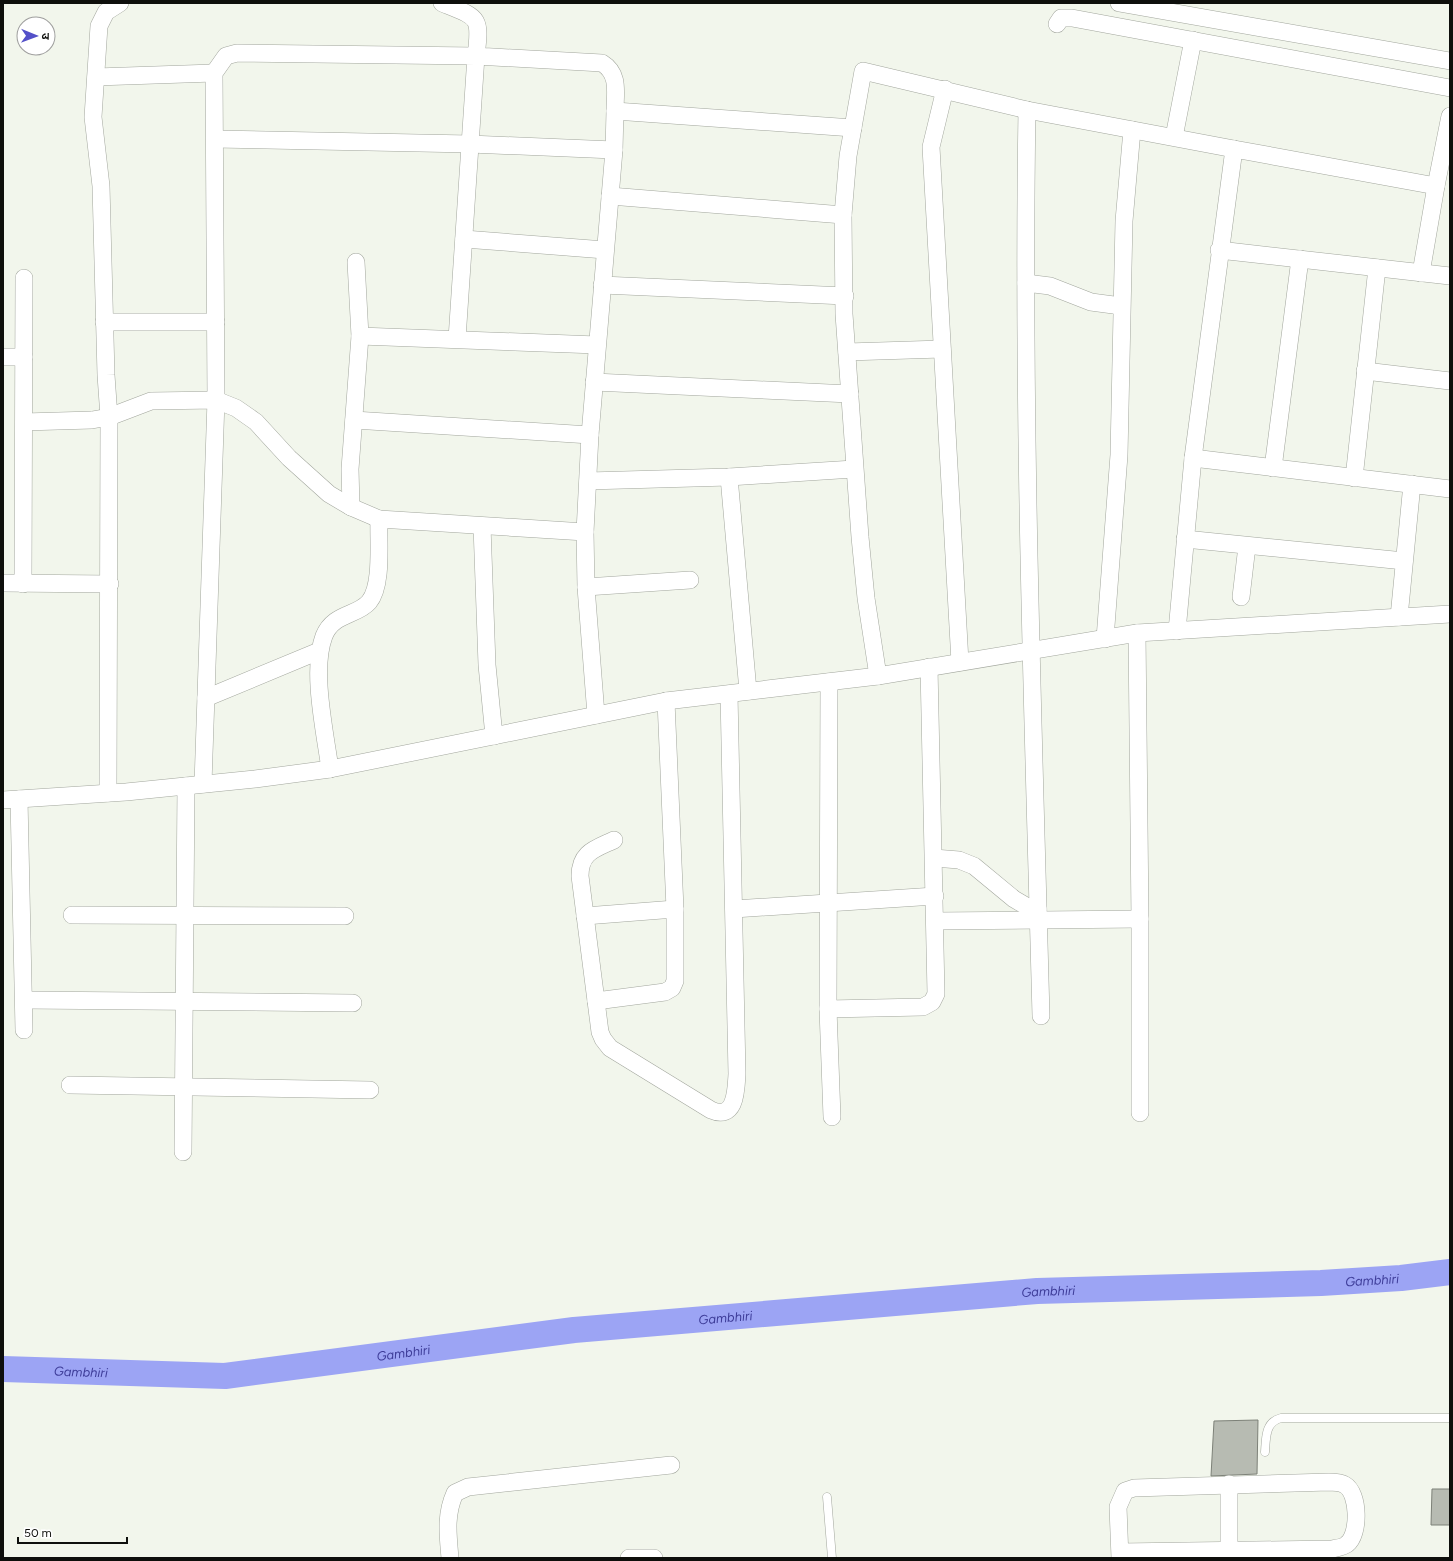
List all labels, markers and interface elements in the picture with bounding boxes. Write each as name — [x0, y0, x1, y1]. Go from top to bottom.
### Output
north arrow — [16, 16, 56, 56]
text: उ — [39, 33, 52, 40]
water label: Gambhiri — [1345, 1271, 1400, 1289]
water label: Gambhiri — [1021, 1282, 1076, 1300]
water label: Gambhiri — [698, 1307, 754, 1327]
water label: Gambhiri — [376, 1341, 432, 1363]
water label: Gambhiri — [54, 1363, 109, 1380]
scale bar — [18, 1519, 127, 1545]
text: 50 m — [24, 1526, 52, 1540]

